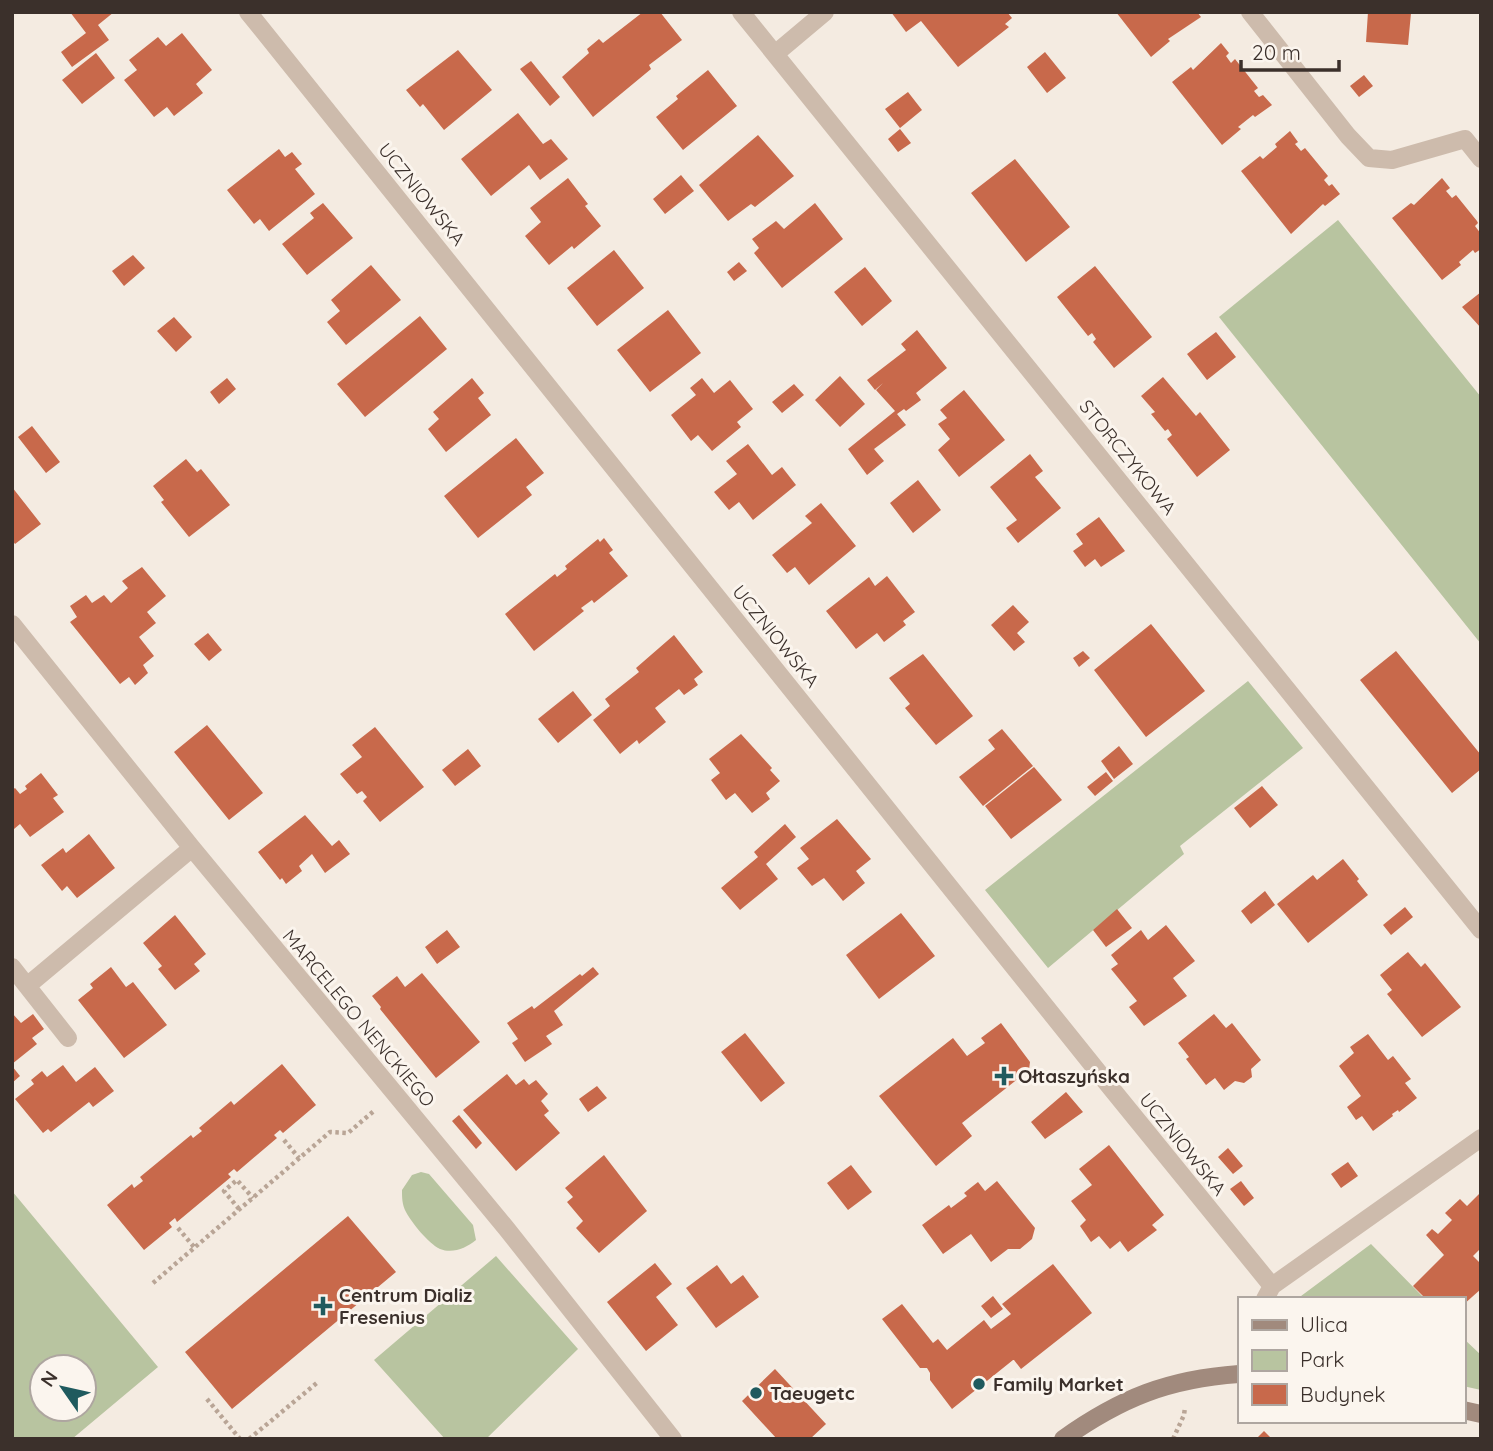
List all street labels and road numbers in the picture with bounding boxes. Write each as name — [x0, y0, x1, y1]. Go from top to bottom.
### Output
street label: UCZNIOWSKA — [373, 138, 471, 250]
street label: STORCZYKOWA — [1074, 395, 1182, 519]
street label: UCZNIOWSKA — [727, 580, 825, 692]
street label: MARCELEGO NENCKIEGO — [278, 924, 440, 1112]
street label: UCZNIOWSKA — [1134, 1088, 1232, 1200]

